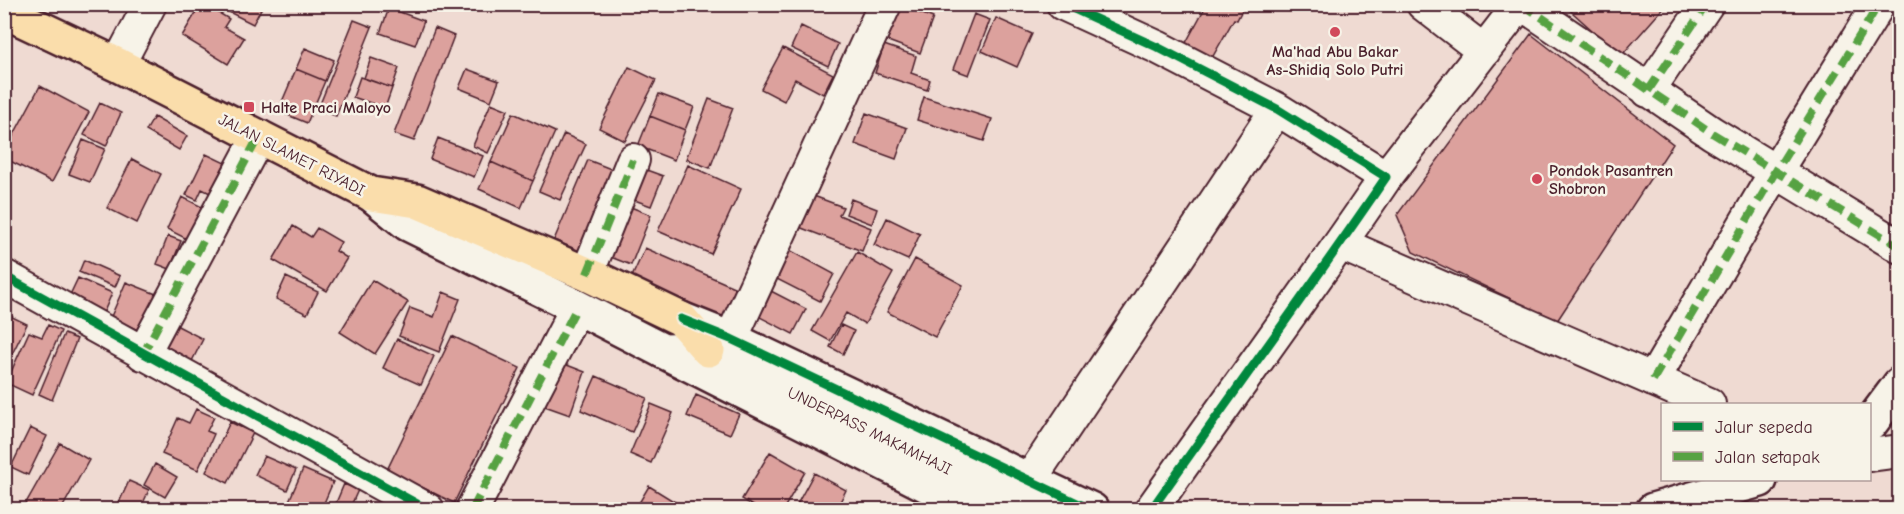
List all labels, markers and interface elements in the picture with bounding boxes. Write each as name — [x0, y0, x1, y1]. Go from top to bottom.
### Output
marker: Ma'had Abu Bakar As-Shidiq Solo Putri — [1328, 25, 1342, 39]
place label: Ma'had Abu Bakar As-Shidiq Solo Putri — [1267, 43, 1403, 79]
place label: Halte Praci Maloyo — [261, 99, 391, 117]
marker: Halte Praci Maloyo — [242, 100, 256, 114]
street label: JALAN SLAMET RIYADI — [215, 110, 368, 200]
place label: Pondok Pasantren Shobron — [1549, 162, 1673, 198]
marker: Pondok Pasantren Shobron — [1530, 172, 1544, 186]
street label: UNDERPASS MAKAMHAJI — [785, 383, 955, 479]
legend — [1661, 403, 1871, 481]
text: Jalur sepeda — [1715, 417, 1813, 438]
text: Jalan setapak — [1715, 447, 1820, 468]

